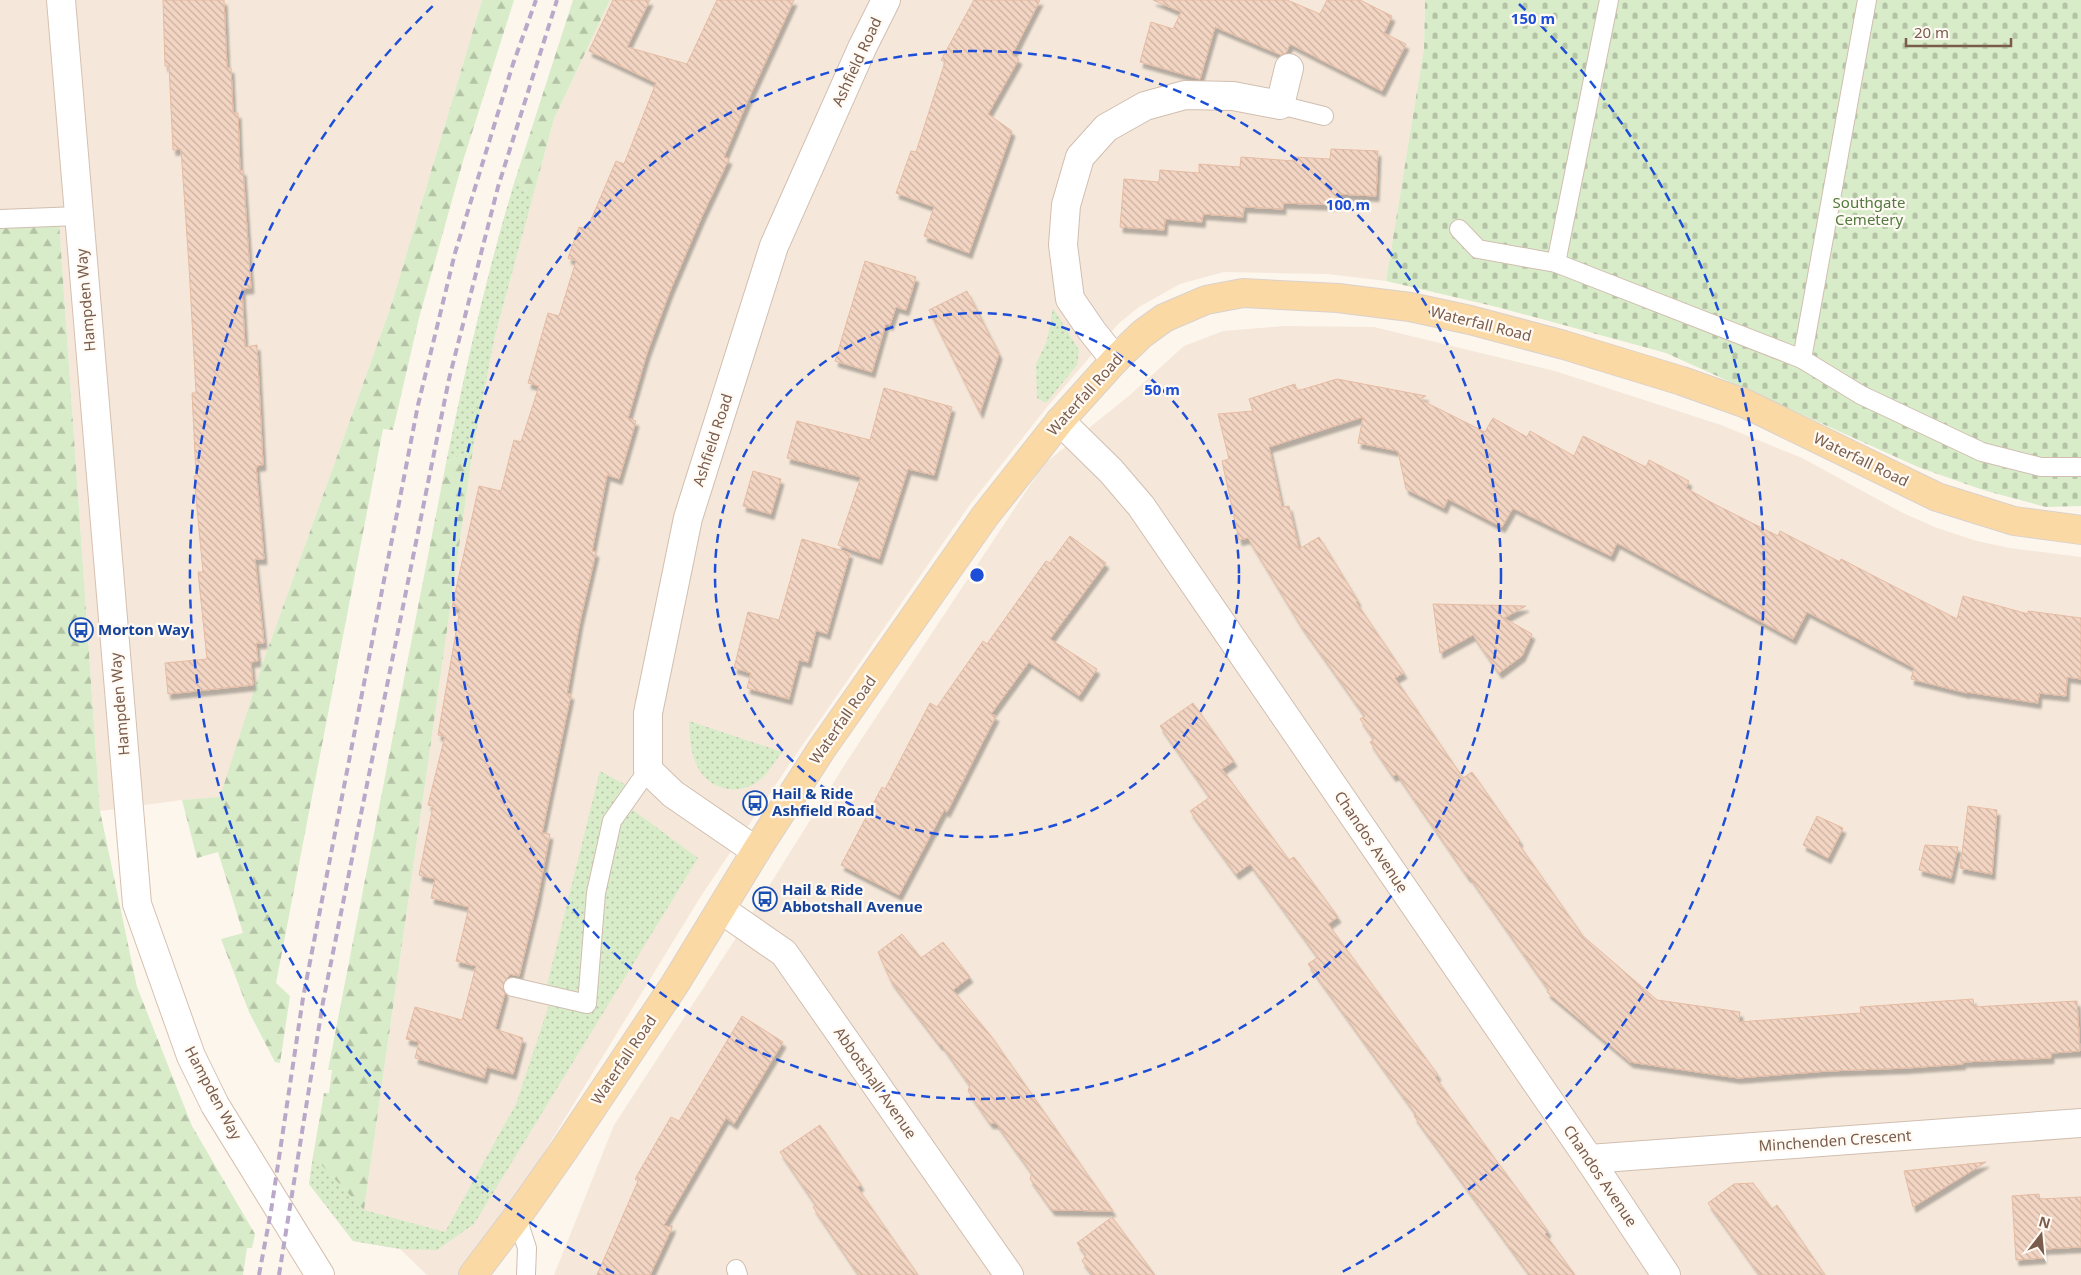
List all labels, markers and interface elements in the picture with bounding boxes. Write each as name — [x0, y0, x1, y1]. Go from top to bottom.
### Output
text: 150 m — [1511, 8, 1555, 28]
street label: Ashfield Road — [827, 14, 886, 110]
scale bar — [1906, 15, 2011, 47]
text: 20 m — [1914, 22, 1949, 42]
park label: Southgate Cemetery — [1833, 192, 1905, 229]
text: 100 m — [1326, 194, 1370, 214]
street label: Hampden Way — [71, 247, 99, 352]
street label: Waterfall Road — [1429, 301, 1534, 345]
street label: Waterfall Road — [1042, 349, 1126, 439]
text: 50 m — [1144, 379, 1180, 399]
street label: Ashfield Road — [688, 391, 736, 489]
street label: Waterfall Road — [1811, 427, 1912, 491]
centre of rings — [968, 566, 986, 584]
bus stop icon: Morton Way — [68, 617, 94, 643]
place label: Morton Way — [98, 619, 190, 639]
street label: Hampden Way — [105, 651, 133, 756]
street label: Waterfall Road — [804, 671, 880, 768]
place label: Hail & Ride Ashfield Road — [772, 783, 874, 820]
street label: Chandos Avenue — [1330, 787, 1413, 896]
bus stop icon: Hail & Ride Ashfield Road — [742, 790, 768, 816]
place label: Hail & Ride Abbotshall Avenue — [782, 879, 923, 916]
bus stop icon: Hail & Ride Abbotshall Avenue — [752, 886, 778, 912]
street label: Waterfall Road — [586, 1011, 660, 1108]
street label: Abbotshall Avenue — [830, 1023, 922, 1142]
street label: Hampden Way — [181, 1042, 247, 1143]
street label: Chandos Avenue — [1559, 1121, 1642, 1230]
street label: Minchenden Crescent — [1758, 1125, 1913, 1155]
north arrow — [2016, 1210, 2066, 1260]
text: N — [2037, 1211, 2053, 1233]

